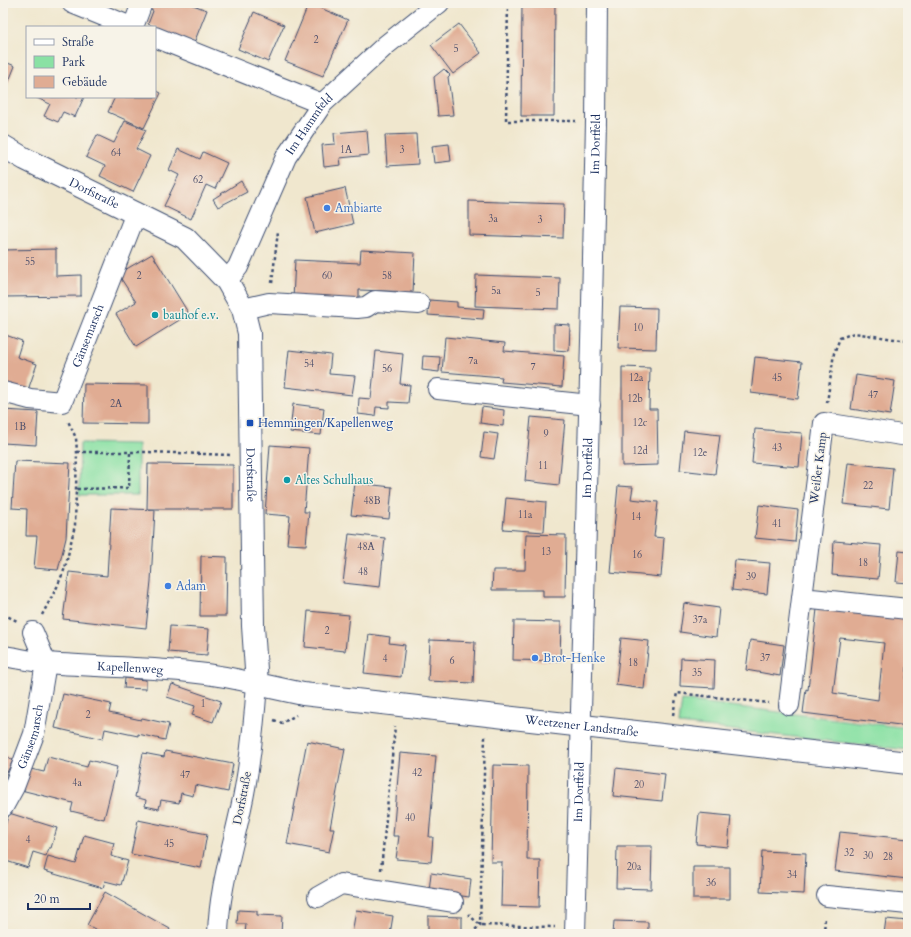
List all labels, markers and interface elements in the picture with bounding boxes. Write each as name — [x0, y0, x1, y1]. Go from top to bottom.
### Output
legend — [26, 26, 156, 98]
house number: 2 — [313, 33, 319, 47]
text: Straße — [62, 34, 94, 50]
house number: 5 — [453, 42, 459, 56]
text: Park — [62, 54, 86, 70]
text: Gebäude — [62, 74, 107, 90]
street label: Im Hammfeld — [282, 90, 337, 158]
street label: Im Dorffeld — [587, 113, 604, 175]
house number: 1A — [340, 143, 353, 157]
house number: 3 — [399, 143, 405, 157]
house number: 64 — [111, 146, 121, 160]
house number: 62 — [193, 173, 203, 187]
street label: Dorfstraße — [67, 174, 122, 212]
place label: Ambiarte — [335, 200, 382, 216]
marker: Ambiarte — [322, 203, 332, 213]
house number: 3a — [488, 212, 498, 226]
house number: 3 — [537, 213, 543, 227]
house number: 55 — [25, 255, 35, 269]
house number: 2 — [136, 269, 142, 283]
house number: 60 — [322, 269, 332, 283]
house number: 58 — [382, 269, 392, 283]
house number: 5a — [491, 284, 501, 298]
house number: 5 — [535, 286, 541, 300]
street label: Gänsemarsch — [68, 301, 108, 370]
place label: bauhof e.v. — [163, 307, 219, 323]
marker: bauhof e.v. — [150, 310, 160, 320]
house number: 10 — [633, 321, 643, 335]
house number: 7a — [468, 354, 478, 368]
house number: 54 — [304, 357, 314, 371]
house number: 7 — [530, 360, 536, 374]
house number: 56 — [382, 362, 392, 376]
house number: 12a — [629, 371, 644, 385]
house number: 45 — [772, 371, 782, 385]
house number: 47 — [868, 388, 878, 402]
house number: 12b — [627, 392, 643, 406]
house number: 2A — [110, 397, 123, 411]
place label: Hemmingen/Kapellenweg — [258, 415, 393, 431]
house number: 12c — [633, 416, 648, 430]
marker: Hemmingen/Kapellenweg — [245, 418, 255, 428]
house number: 1B — [14, 420, 26, 434]
house number: 9 — [543, 427, 549, 441]
street label: Weißer Kamp — [805, 431, 830, 506]
street label: Im Dorffeld — [579, 437, 596, 499]
house number: 43 — [772, 441, 782, 455]
house number: 12d — [632, 444, 648, 458]
house number: 12e — [693, 446, 708, 460]
street label: Dorfstraße — [243, 448, 259, 502]
house number: 11 — [538, 459, 548, 473]
place label: Altes Schulhaus — [295, 472, 373, 488]
marker: Altes Schulhaus — [282, 475, 292, 485]
house number: 22 — [863, 479, 873, 493]
house number: 48B — [363, 494, 381, 508]
house number: 11a — [518, 508, 533, 522]
house number: 14 — [631, 510, 641, 524]
house number: 41 — [772, 517, 782, 531]
house number: 48A — [357, 540, 376, 554]
house number: 13 — [541, 545, 551, 559]
house number: 16 — [632, 548, 642, 562]
house number: 18 — [858, 556, 868, 570]
house number: 48 — [358, 565, 368, 579]
house number: 39 — [746, 570, 756, 584]
place label: Adam — [176, 578, 207, 594]
marker: Adam — [163, 581, 173, 591]
house number: 37a — [693, 613, 708, 627]
house number: 2 — [324, 624, 330, 638]
place label: Brot-Henke — [543, 650, 605, 666]
house number: 37 — [760, 651, 770, 665]
house number: 4 — [382, 652, 388, 666]
marker: Brot-Henke — [530, 653, 540, 663]
house number: 6 — [449, 654, 455, 668]
house number: 18 — [628, 656, 638, 670]
street label: Kapellenweg — [97, 658, 164, 678]
house number: 35 — [692, 666, 702, 680]
house number: 1 — [200, 697, 206, 711]
street label: Gänsemarsch — [13, 703, 47, 771]
house number: 2 — [85, 708, 91, 722]
street label: Weetzener Landstraße — [523, 711, 640, 740]
street label: Im Dorffeld — [570, 761, 588, 822]
house number: 42 — [412, 766, 422, 780]
house number: 47 — [180, 768, 190, 782]
street label: Dorfstraße — [229, 770, 255, 826]
house number: 4a — [72, 776, 82, 790]
house number: 20 — [634, 778, 644, 792]
house number: 40 — [405, 811, 415, 825]
house number: 4 — [25, 833, 31, 847]
house number: 45 — [164, 837, 174, 851]
house number: 32 — [844, 846, 854, 860]
house number: 30 — [863, 849, 873, 863]
house number: 28 — [883, 850, 893, 864]
house number: 20a — [627, 860, 642, 874]
house number: 34 — [787, 868, 797, 882]
house number: 36 — [706, 876, 716, 890]
scale bar — [28, 885, 90, 911]
text: 20 m — [34, 891, 61, 907]

